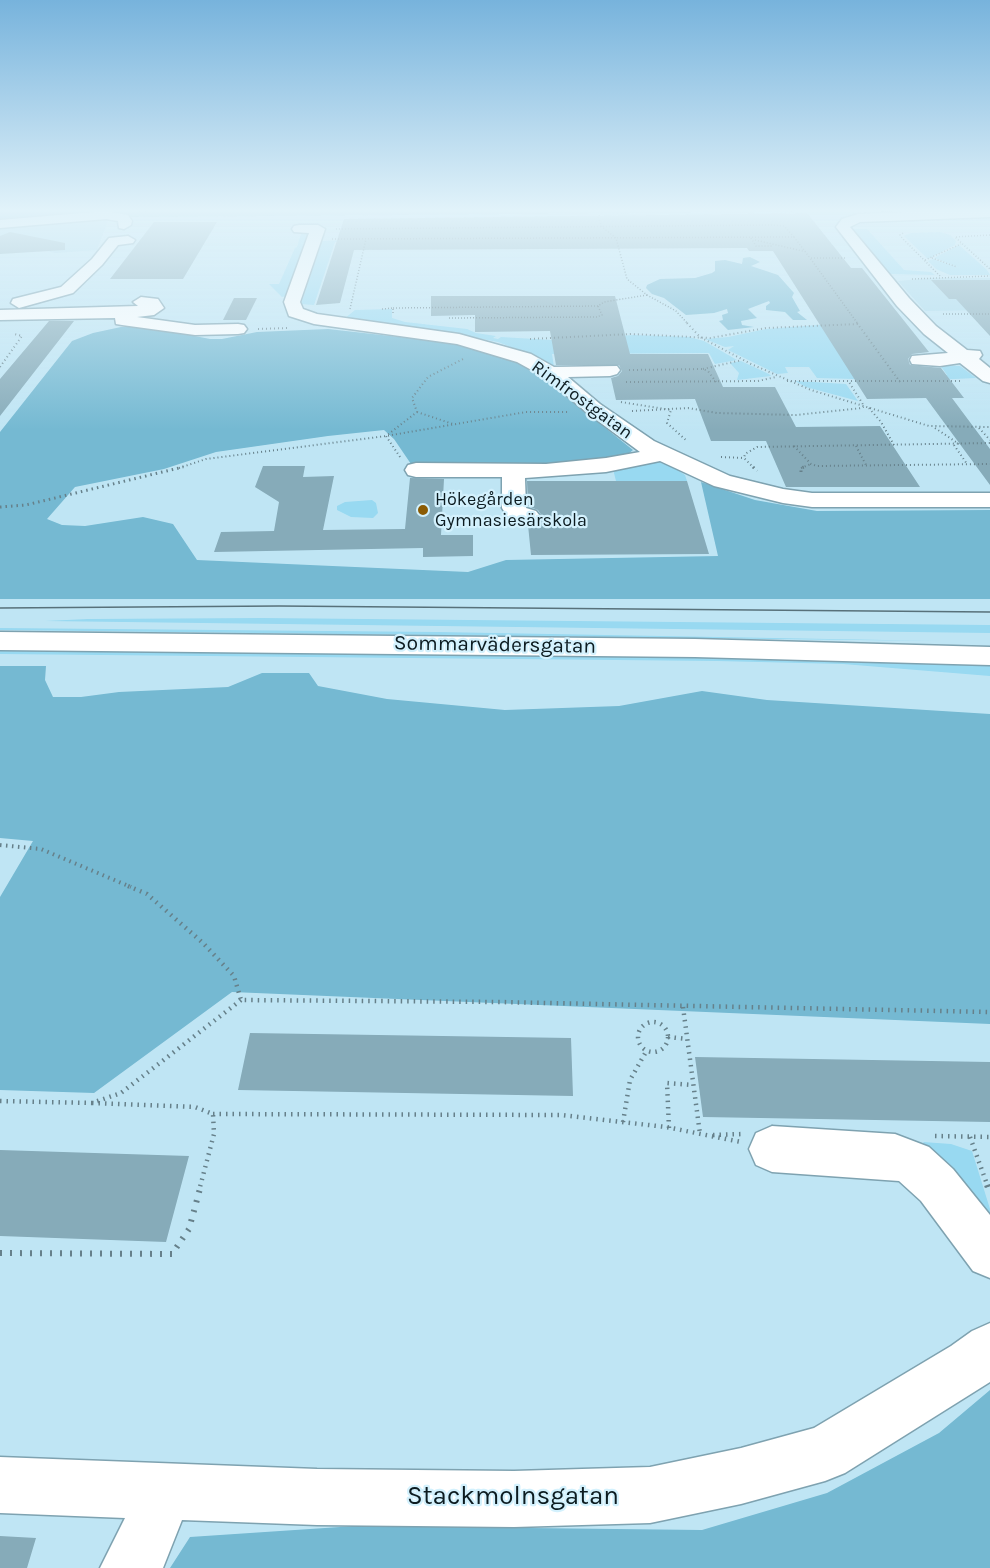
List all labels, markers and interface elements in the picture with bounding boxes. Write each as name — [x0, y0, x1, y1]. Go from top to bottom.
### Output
street label: Rimfrostgatan — [527, 356, 637, 444]
place label: Hökegården Gymnasiesärskola — [435, 489, 587, 532]
marker: Hökegården Gymnasiesärskola — [416, 503, 430, 517]
street label: Sommarvädersgatan — [394, 631, 596, 659]
street label: Stackmolnsgatan — [407, 1481, 619, 1513]

